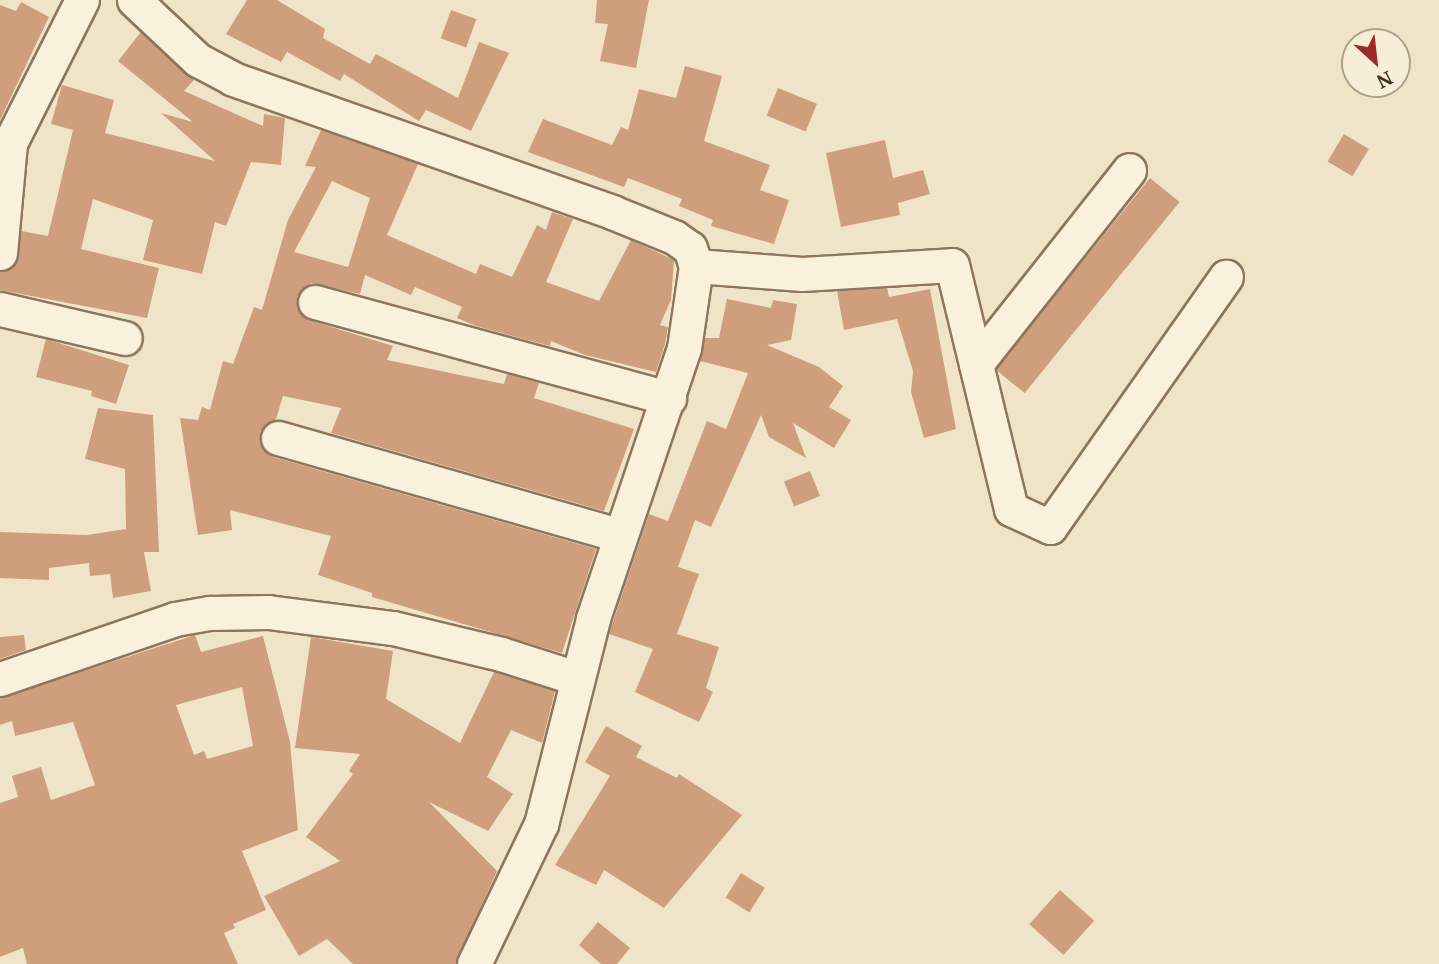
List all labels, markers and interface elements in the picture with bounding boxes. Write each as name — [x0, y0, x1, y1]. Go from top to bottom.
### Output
north arrow — [1341, 28, 1411, 98]
text: N — [1372, 65, 1397, 95]

